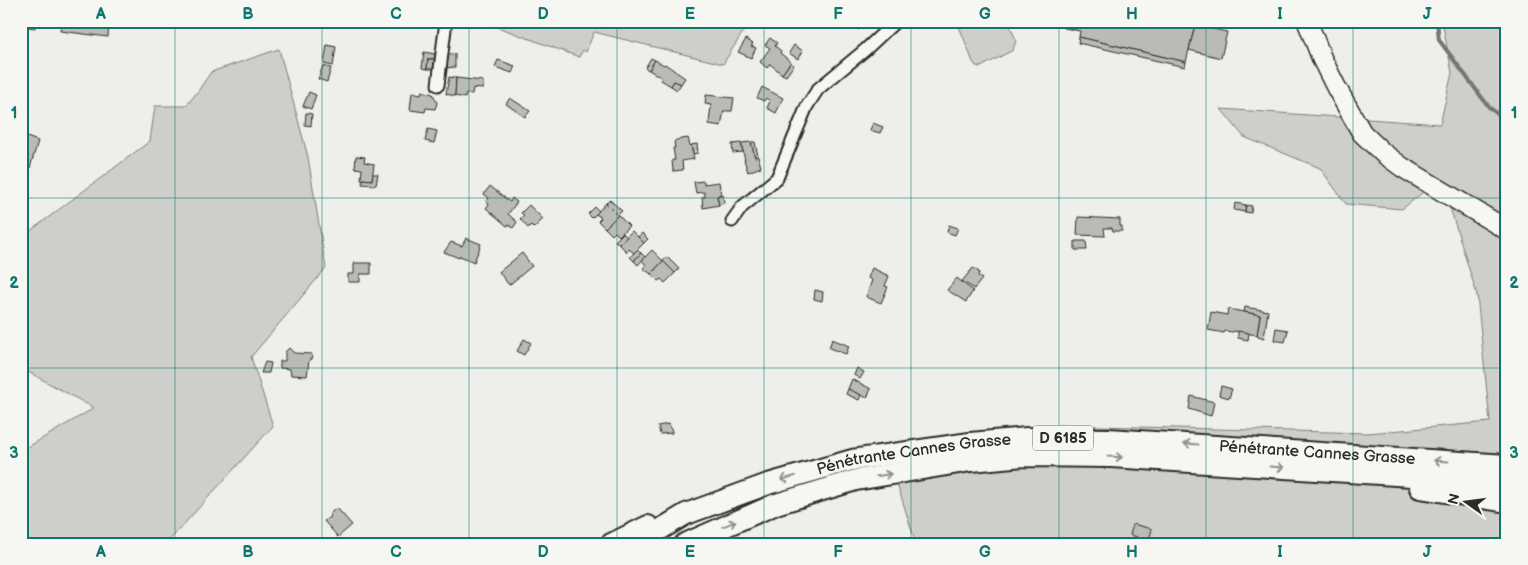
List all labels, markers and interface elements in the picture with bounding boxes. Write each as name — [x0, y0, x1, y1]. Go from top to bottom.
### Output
text: A — [95, 5, 106, 24]
text: B — [242, 5, 254, 24]
text: C — [390, 5, 402, 24]
text: D — [537, 5, 549, 24]
text: E — [685, 5, 695, 24]
text: F — [833, 5, 843, 24]
text: G — [979, 5, 991, 24]
text: H — [1126, 5, 1138, 24]
text: I — [1277, 5, 1283, 24]
text: J — [1423, 5, 1432, 24]
text: 1 — [11, 104, 17, 123]
text: 1 — [1511, 104, 1517, 123]
text: 2 — [9, 274, 19, 293]
text: 2 — [1509, 274, 1519, 293]
road number: D 6185 — [1033, 426, 1093, 450]
street label: Pénétrante Cannes Grasse — [814, 430, 1012, 479]
street label: Pénétrante Cannes Grasse — [1218, 437, 1416, 469]
one-way arrow — [1183, 439, 1199, 449]
text: 3 — [9, 444, 19, 463]
text: 3 — [1509, 444, 1519, 463]
one-way arrow — [1107, 453, 1123, 462]
one-way arrow — [1433, 456, 1449, 466]
one-way arrow — [1269, 463, 1285, 472]
one-way arrow — [876, 470, 892, 480]
one-way arrow — [780, 474, 796, 483]
north arrow — [1440, 478, 1490, 528]
text: N — [1444, 492, 1463, 506]
one-way arrow — [721, 518, 736, 528]
text: A — [95, 543, 106, 562]
text: B — [242, 543, 254, 562]
text: C — [390, 543, 402, 562]
text: D — [537, 543, 549, 562]
text: E — [685, 543, 695, 562]
text: F — [833, 543, 843, 562]
text: G — [979, 543, 991, 562]
text: H — [1126, 543, 1138, 562]
text: I — [1277, 543, 1283, 562]
text: J — [1423, 543, 1432, 562]

